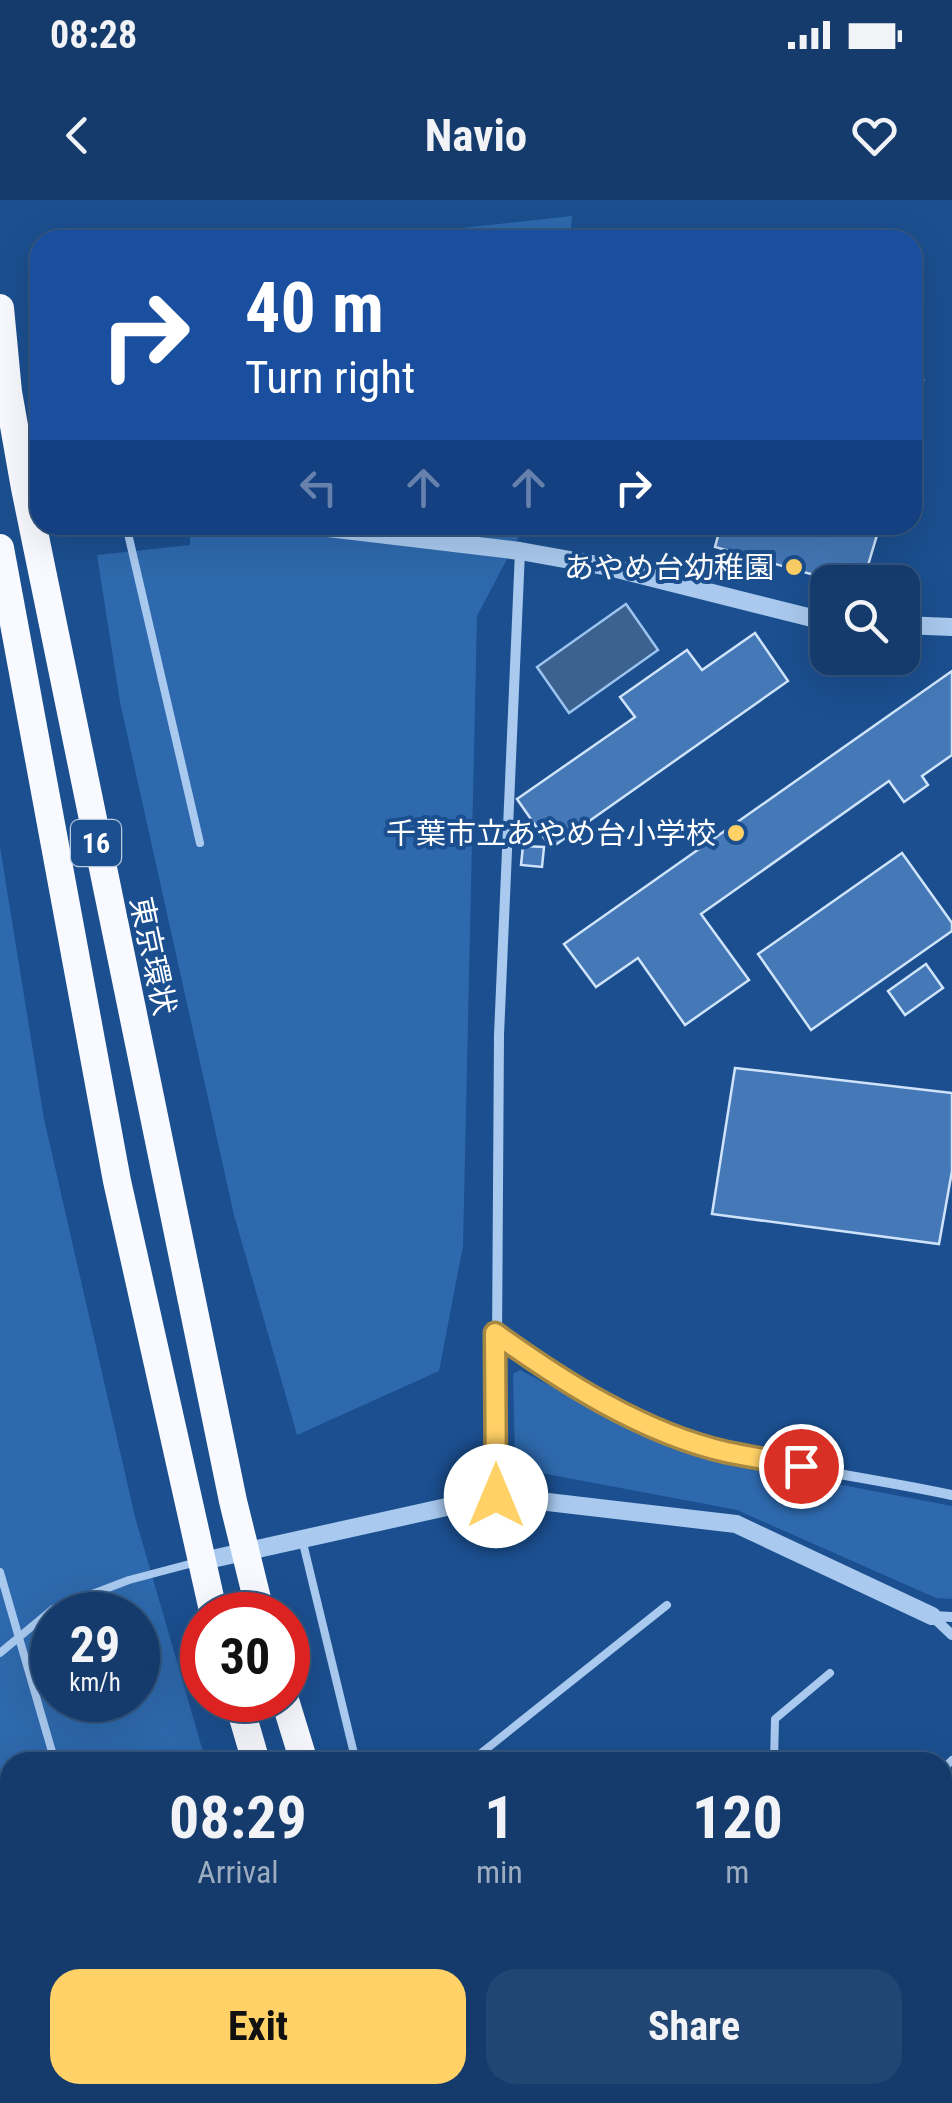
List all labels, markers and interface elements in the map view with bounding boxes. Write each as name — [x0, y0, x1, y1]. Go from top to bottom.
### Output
text: 08:28 — [50, 13, 137, 57]
icon: back — [50, 108, 105, 163]
icon: heart — [847, 108, 902, 163]
text: Navio — [425, 109, 527, 162]
text: 40 m — [245, 267, 384, 349]
icon: right — [80, 270, 210, 400]
text: Turn right — [245, 351, 415, 404]
icon: left — [291, 460, 346, 515]
icon: ahead — [396, 460, 451, 515]
icon: ahead — [501, 460, 556, 515]
icon: right — [606, 460, 661, 515]
place label: あやめ台幼稚園 — [564, 550, 774, 585]
marker: あやめ台幼稚園 — [783, 556, 805, 578]
map controls — [810, 565, 920, 675]
button: search — [810, 565, 920, 675]
place label: 千葉市立あやめ台小学校 — [386, 816, 716, 851]
road number: 16 — [71, 820, 121, 866]
marker: 千葉市立あやめ台小学校 — [725, 822, 747, 844]
street label: 東京環状 — [123, 894, 183, 1018]
pin — [759, 1424, 844, 1509]
icon: arrive — [774, 1439, 829, 1494]
position arrow — [444, 1444, 548, 1548]
speed limit sign: 30 — [180, 1592, 310, 1722]
text: 29 — [70, 1616, 120, 1674]
text: km/h — [69, 1668, 121, 1697]
text: 08:29 — [169, 1782, 307, 1853]
text: 1 — [484, 1782, 515, 1853]
text: 120 — [692, 1782, 783, 1853]
text: Arrival — [197, 1853, 279, 1891]
text: min — [476, 1853, 523, 1891]
text: m — [725, 1853, 749, 1891]
button: Exit — [50, 1969, 466, 2084]
button: Share — [486, 1969, 902, 2084]

